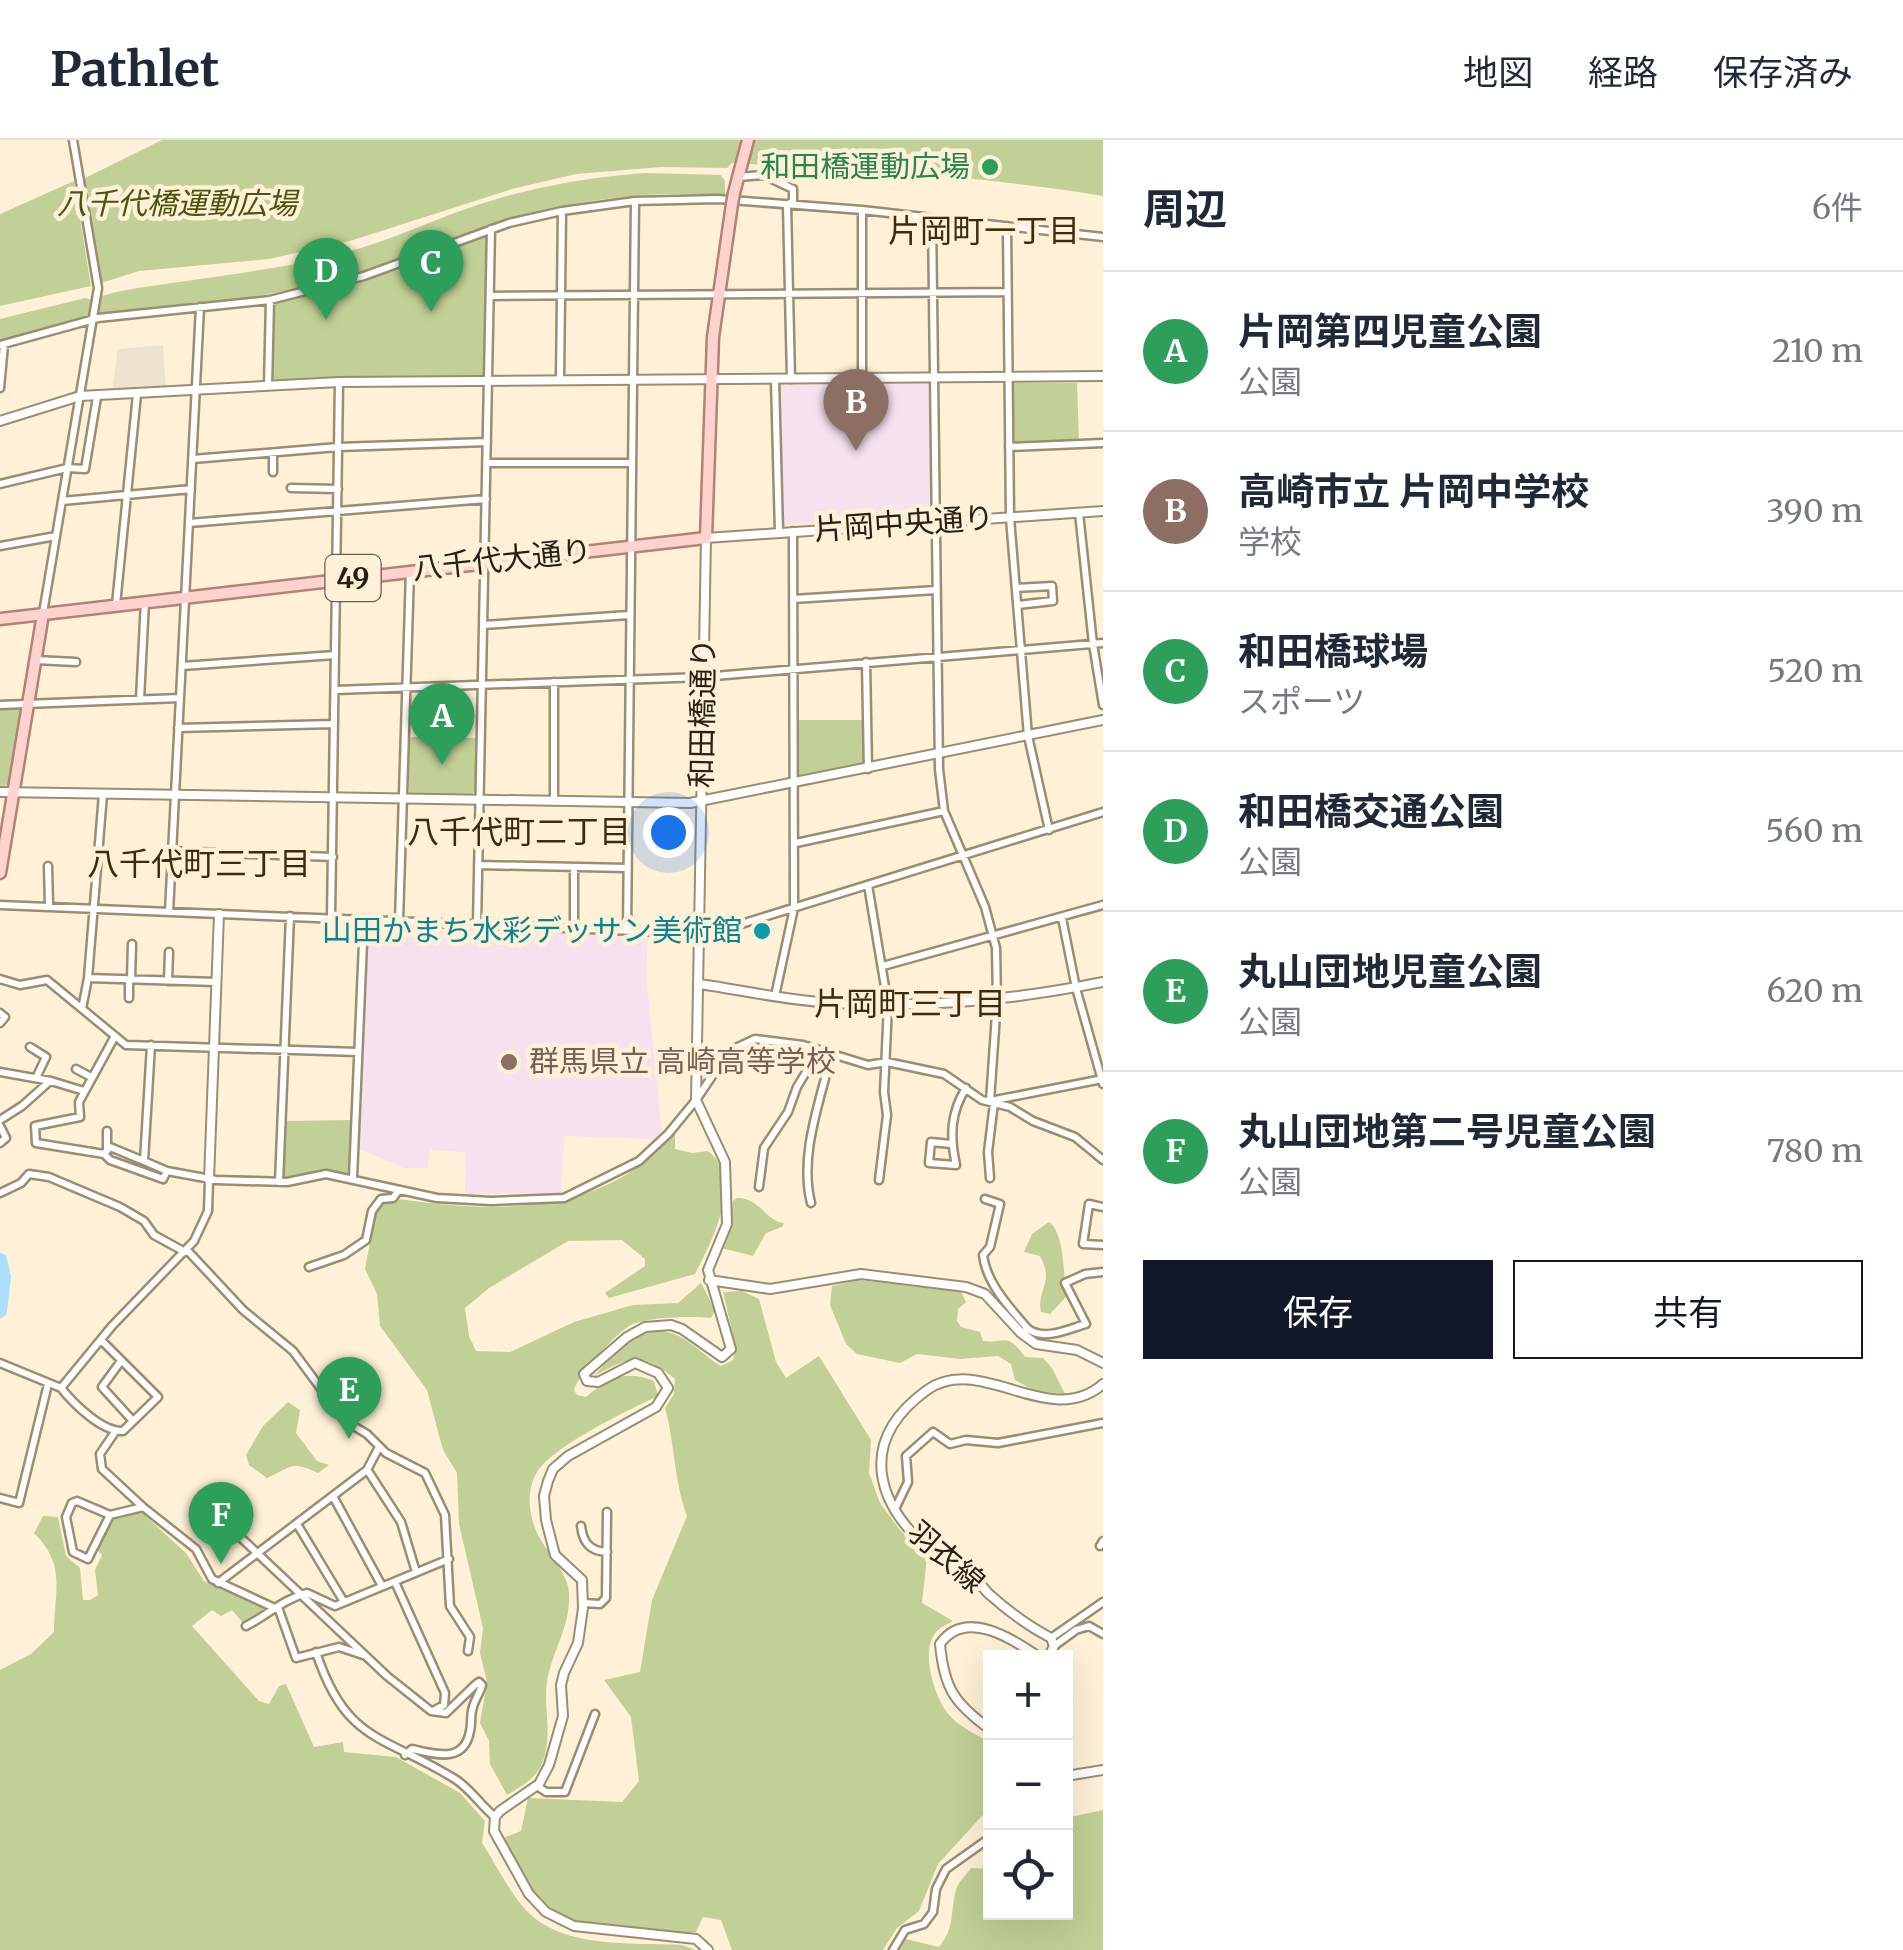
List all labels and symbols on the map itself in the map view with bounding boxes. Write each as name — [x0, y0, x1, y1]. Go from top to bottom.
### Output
place label: 和田橋運動広場 — [760, 147, 970, 185]
marker: 和田橋運動広場 — [979, 156, 1001, 178]
park label: 八千代橋運動広場 — [57, 184, 300, 222]
district label: 片岡町一丁目 — [888, 211, 1080, 251]
pin: C — [398, 230, 464, 312]
pin: D — [294, 238, 358, 320]
pin: B — [824, 368, 888, 451]
street label: 片岡中央通り — [813, 498, 995, 548]
street label: 八千代大通り — [410, 531, 593, 587]
road number: 49 — [326, 555, 380, 601]
street label: 和田橋通り — [682, 638, 722, 788]
pin: A — [410, 682, 474, 765]
your location — [643, 807, 694, 858]
district label: 八千代町二丁目 — [407, 812, 631, 852]
district label: 八千代町三丁目 — [87, 844, 311, 884]
place label: 山田かまち水彩デッサン美術館 — [322, 911, 742, 949]
marker: 山田かまち水彩デッサン美術館 — [751, 920, 773, 942]
district label: 片岡町三丁目 — [814, 984, 1006, 1024]
place label: 群馬県立 高崎高等学校 — [529, 1042, 836, 1080]
marker: 群馬県立 高崎高等学校 — [498, 1051, 520, 1073]
pin: E — [316, 1356, 382, 1439]
pin: F — [188, 1482, 254, 1564]
street label: 羽衣線 — [900, 1512, 993, 1600]

